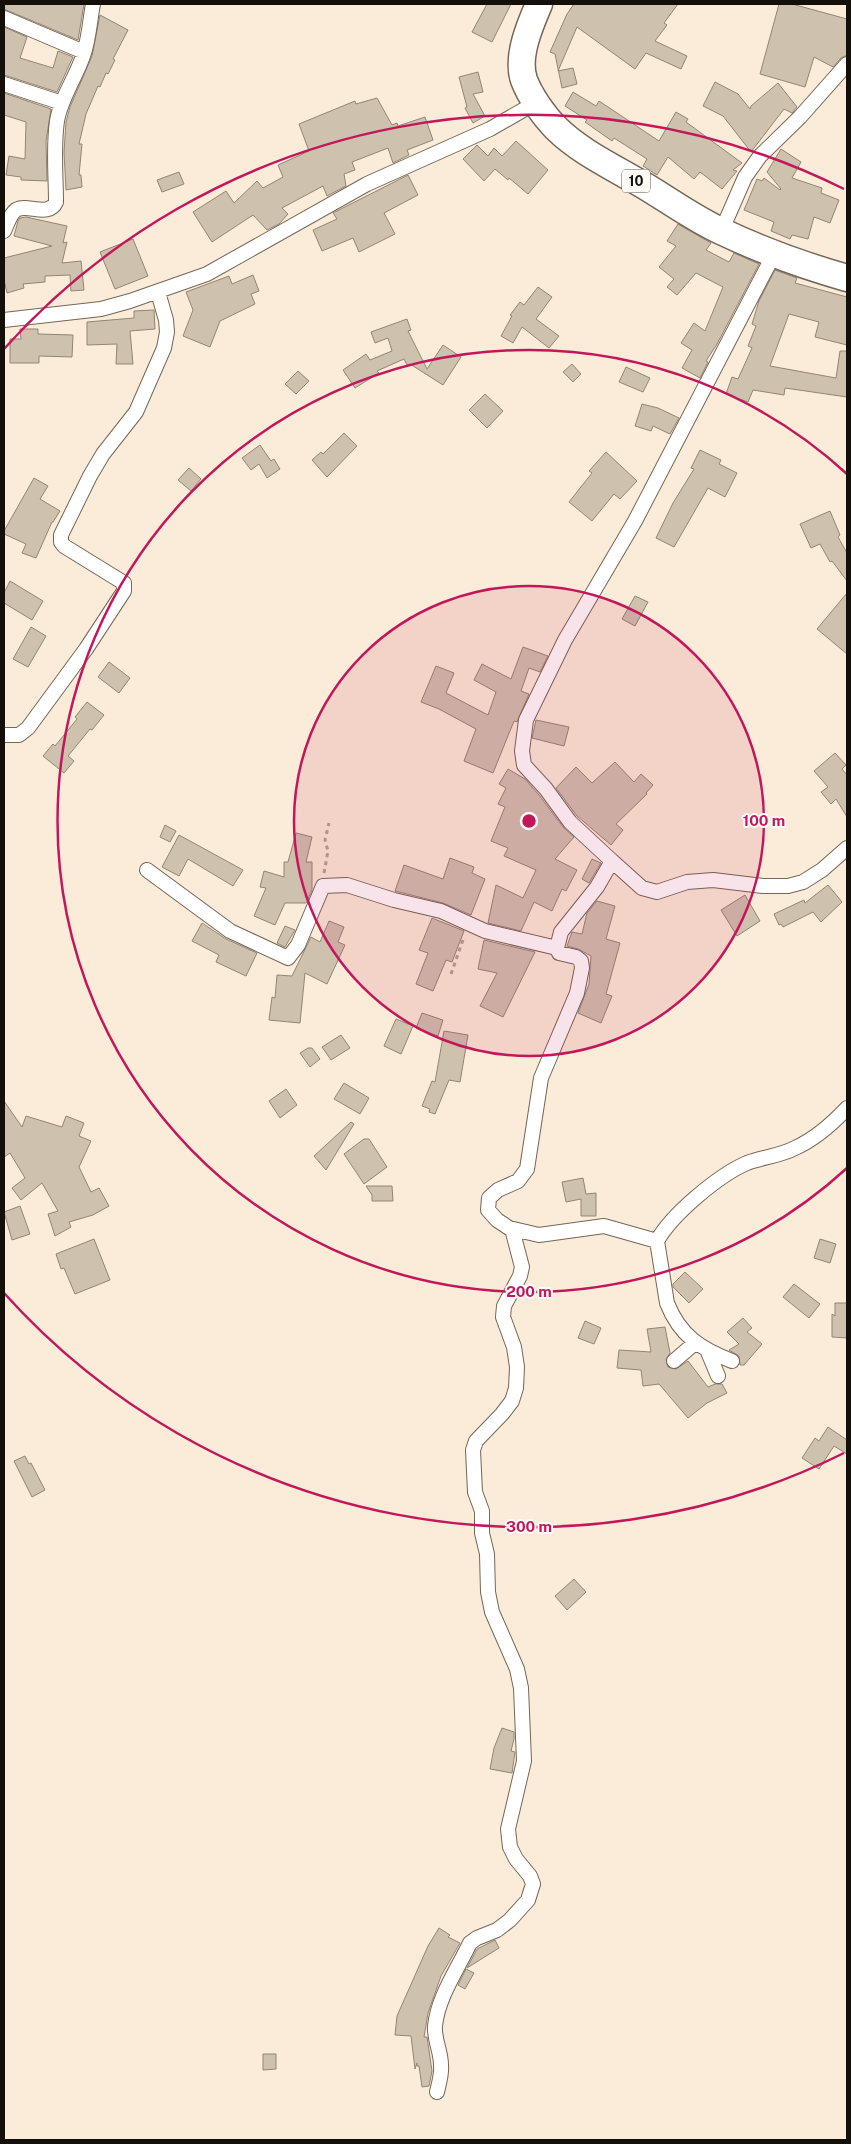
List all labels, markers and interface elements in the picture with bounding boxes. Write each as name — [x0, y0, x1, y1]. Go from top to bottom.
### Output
road number: 10 — [622, 170, 650, 192]
centre of rings — [520, 812, 538, 830]
text: 100 m — [743, 812, 785, 829]
text: 200 m — [506, 1283, 552, 1300]
text: 300 m — [506, 1518, 552, 1535]

